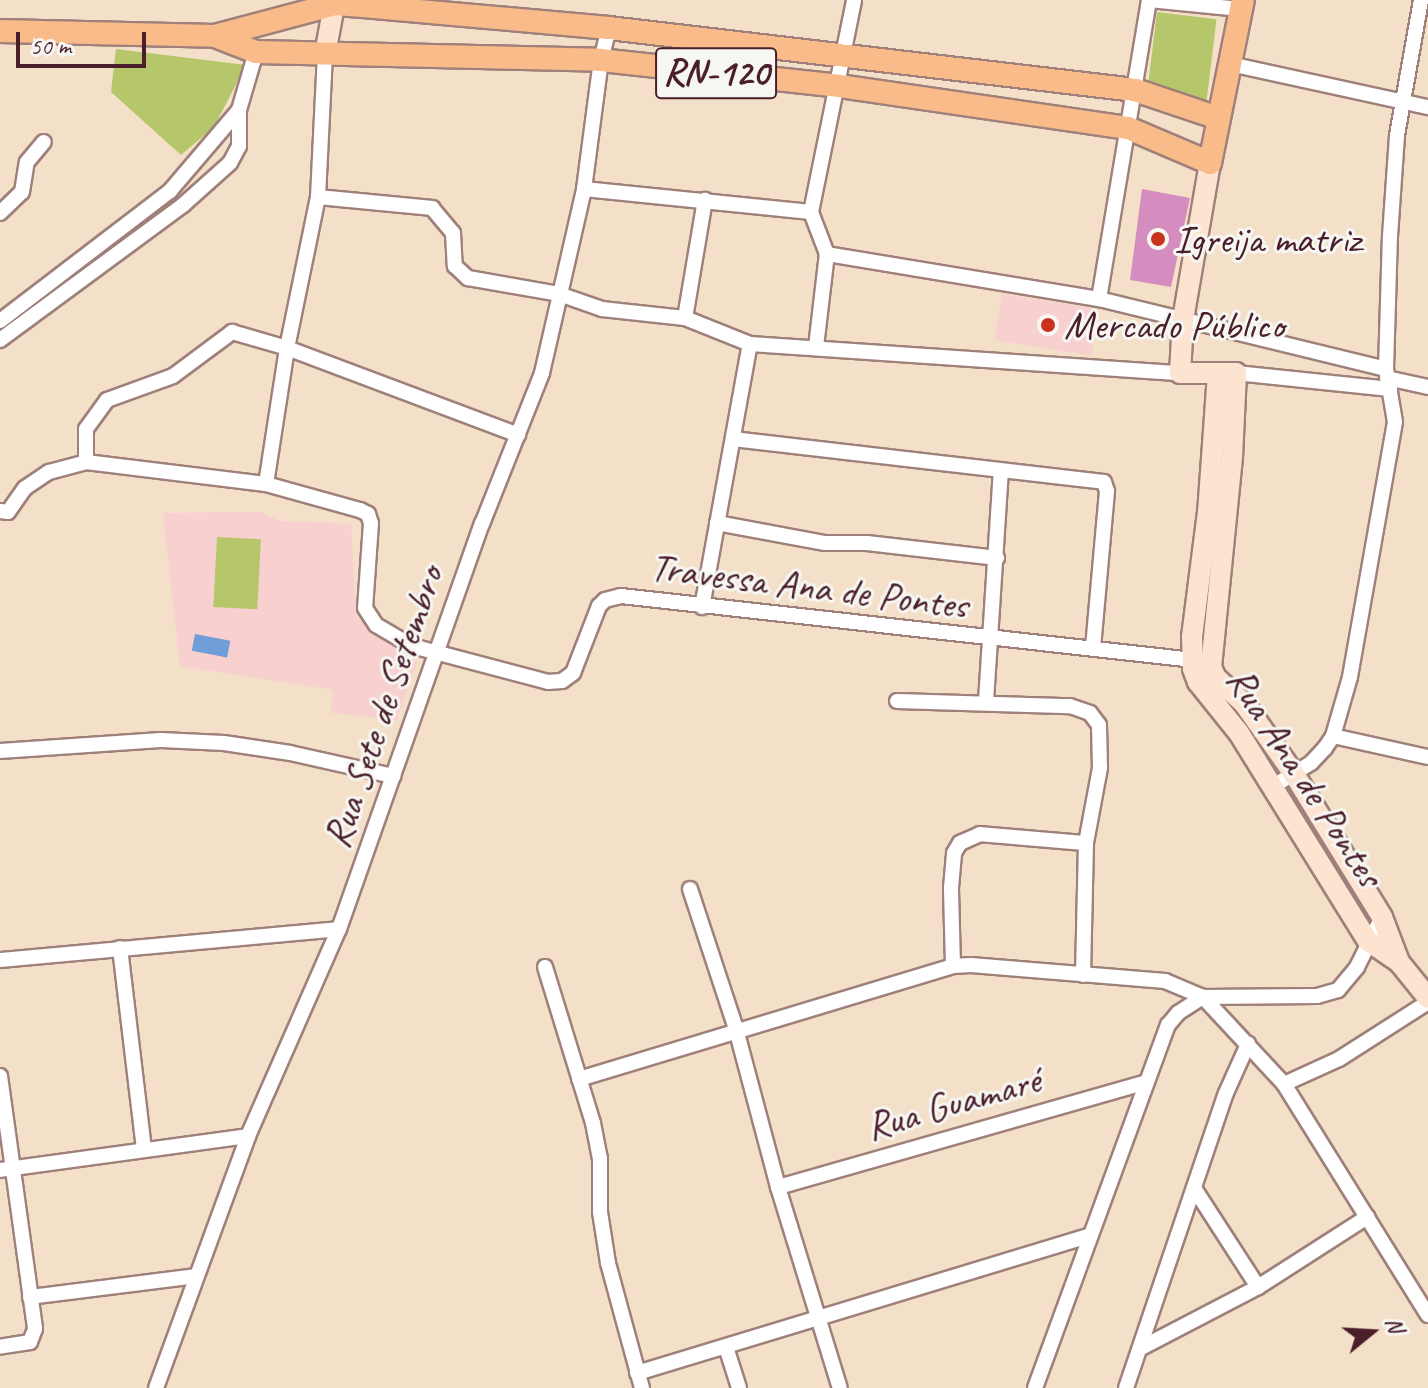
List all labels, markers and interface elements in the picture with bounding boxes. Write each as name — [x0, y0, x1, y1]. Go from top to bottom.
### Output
scale bar — [20, 16, 150, 66]
text: 50 m — [30, 31, 71, 61]
road number: RN-120 — [654, 39, 778, 107]
place label: Igreija matriz — [1174, 215, 1361, 263]
marker: Igreija matriz — [1149, 230, 1167, 248]
place label: Mercado Público — [1064, 301, 1284, 349]
marker: Mercado Público — [1039, 316, 1057, 334]
street label: Travessa Ana de Pontes — [648, 543, 970, 629]
street label: Rua Sete de Setembro — [312, 560, 454, 854]
street label: Rua Ana de Pontes — [1216, 658, 1394, 896]
street label: Rua Guamaré — [861, 1055, 1045, 1151]
north arrow — [1332, 1292, 1412, 1372]
text: N — [1379, 1314, 1410, 1335]

